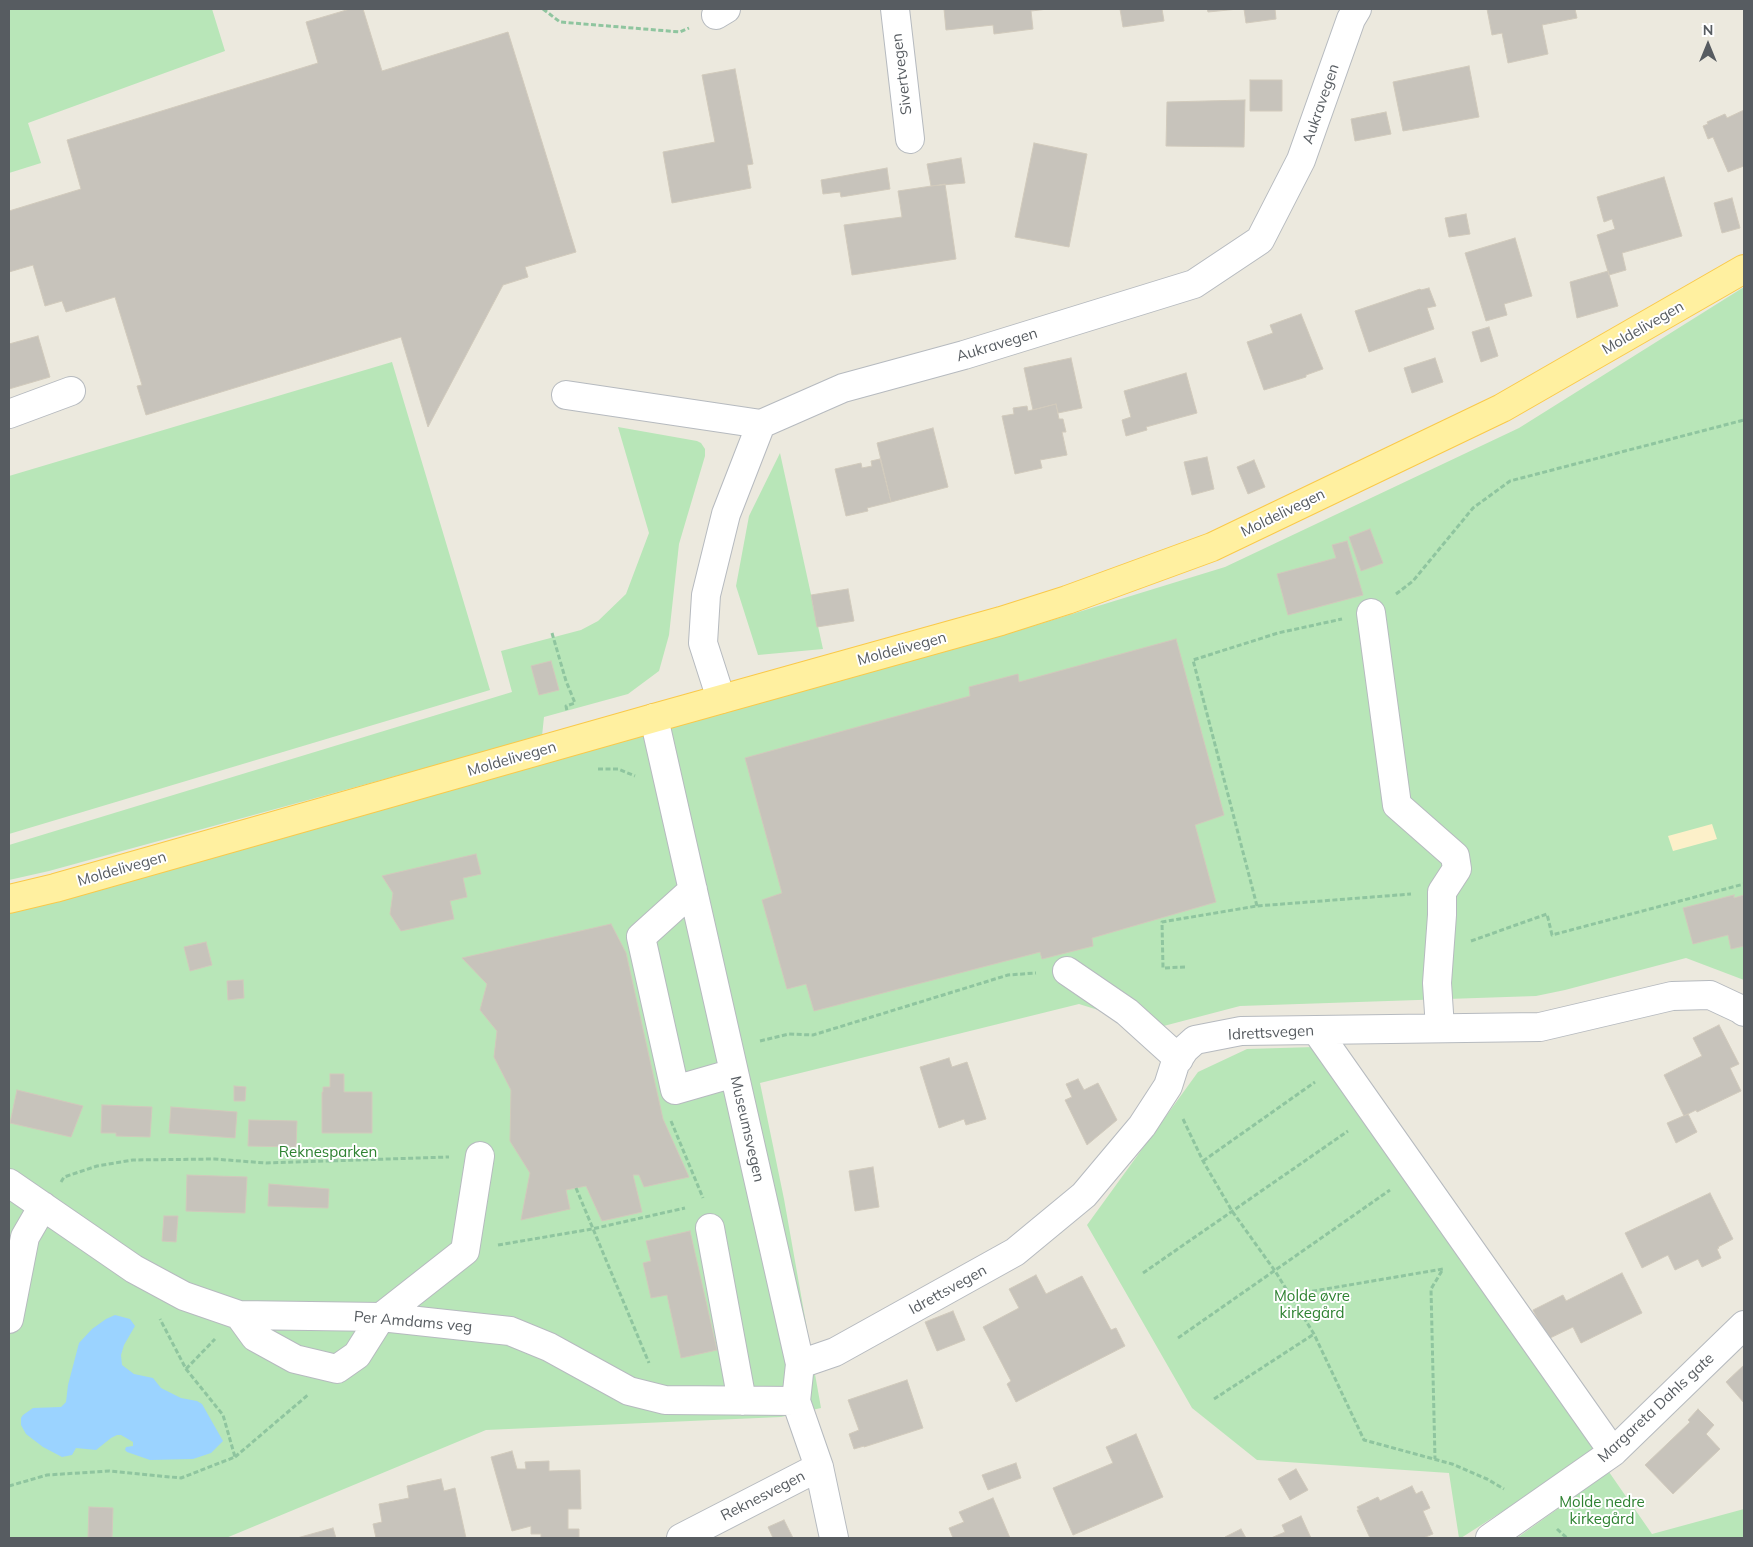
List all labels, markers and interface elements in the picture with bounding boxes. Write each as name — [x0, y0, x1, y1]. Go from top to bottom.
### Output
north arrow — [1683, 20, 1733, 70]
text: N — [1703, 21, 1713, 39]
street label: Sivertvegen — [888, 32, 916, 116]
street label: Aukravegen — [1299, 61, 1343, 147]
street label: Moldelivegen — [1599, 297, 1687, 359]
street label: Aukravegen — [954, 324, 1040, 366]
street label: Moldelivegen — [1238, 485, 1328, 541]
street label: Moldelivegen — [856, 628, 948, 670]
street label: Moldelivegen — [466, 738, 558, 780]
street label: Moldelivegen — [76, 848, 168, 890]
street label: Idrettsvegen — [1228, 1022, 1314, 1044]
street label: Museumsvegen — [726, 1074, 768, 1184]
park label: Reknesparken — [279, 1143, 377, 1161]
street label: Idrettsvegen — [906, 1261, 990, 1319]
park label: Molde øvre kirkegård — [1274, 1287, 1350, 1322]
street label: Per Amdams veg — [353, 1308, 473, 1336]
street label: Margareta Dahls gate — [1594, 1350, 1718, 1466]
street label: Reknesvegen — [718, 1467, 808, 1525]
park label: Molde nedre kirkegård — [1559, 1493, 1645, 1528]

